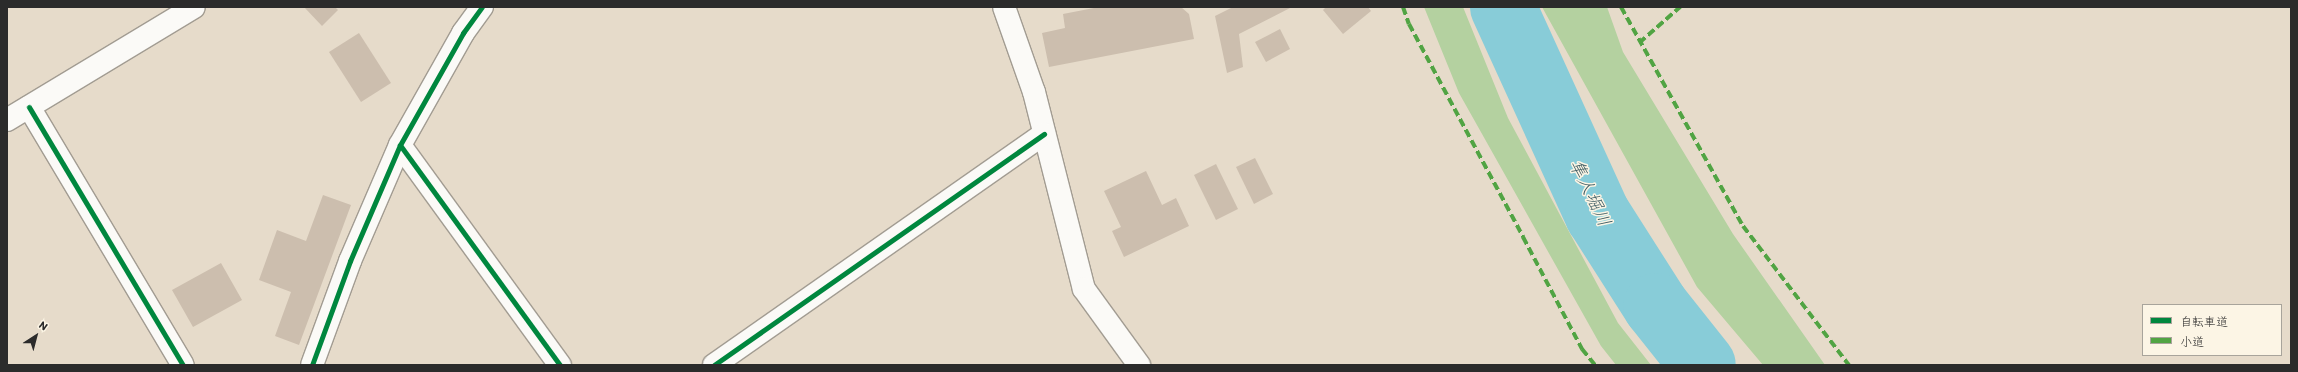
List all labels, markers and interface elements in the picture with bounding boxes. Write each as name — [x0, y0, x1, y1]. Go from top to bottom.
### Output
water label: 隼人堀川 — [1565, 156, 1615, 230]
legend — [2142, 304, 2282, 356]
text: 自転車道 — [2180, 315, 2228, 329]
north arrow — [16, 316, 56, 356]
text: N — [37, 318, 50, 333]
text: 小道 — [2180, 335, 2204, 349]

